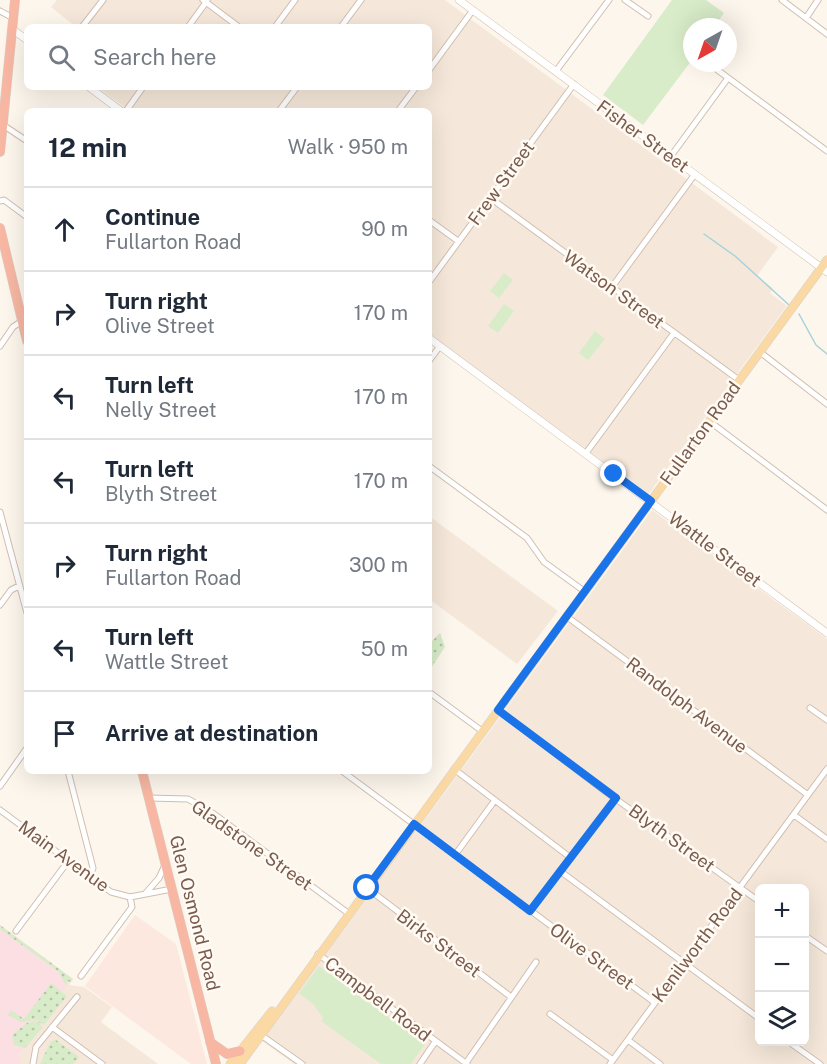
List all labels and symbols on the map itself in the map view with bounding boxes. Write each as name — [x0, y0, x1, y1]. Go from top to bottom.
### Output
north arrow — [683, 18, 737, 72]
street label: Fisher Street — [593, 96, 693, 176]
street label: Frew Street — [464, 137, 538, 229]
street label: Watson Street — [559, 245, 669, 333]
street label: Fullarton Road — [655, 377, 745, 489]
route end — [600, 460, 626, 486]
street label: Wattle Street — [664, 507, 766, 591]
street label: Randolph Avenue — [622, 653, 752, 757]
street label: Gladstone Street — [188, 796, 316, 894]
street label: Blyth Street — [625, 800, 719, 876]
street label: Main Avenue — [15, 816, 113, 896]
street label: Glen Osmond Road — [166, 833, 224, 993]
route start — [353, 874, 379, 900]
street label: Kenilworth Road — [647, 884, 747, 1006]
street label: Birks Street — [393, 905, 485, 981]
street label: Olive Street — [546, 918, 638, 994]
street label: Campbell Road — [321, 952, 435, 1046]

